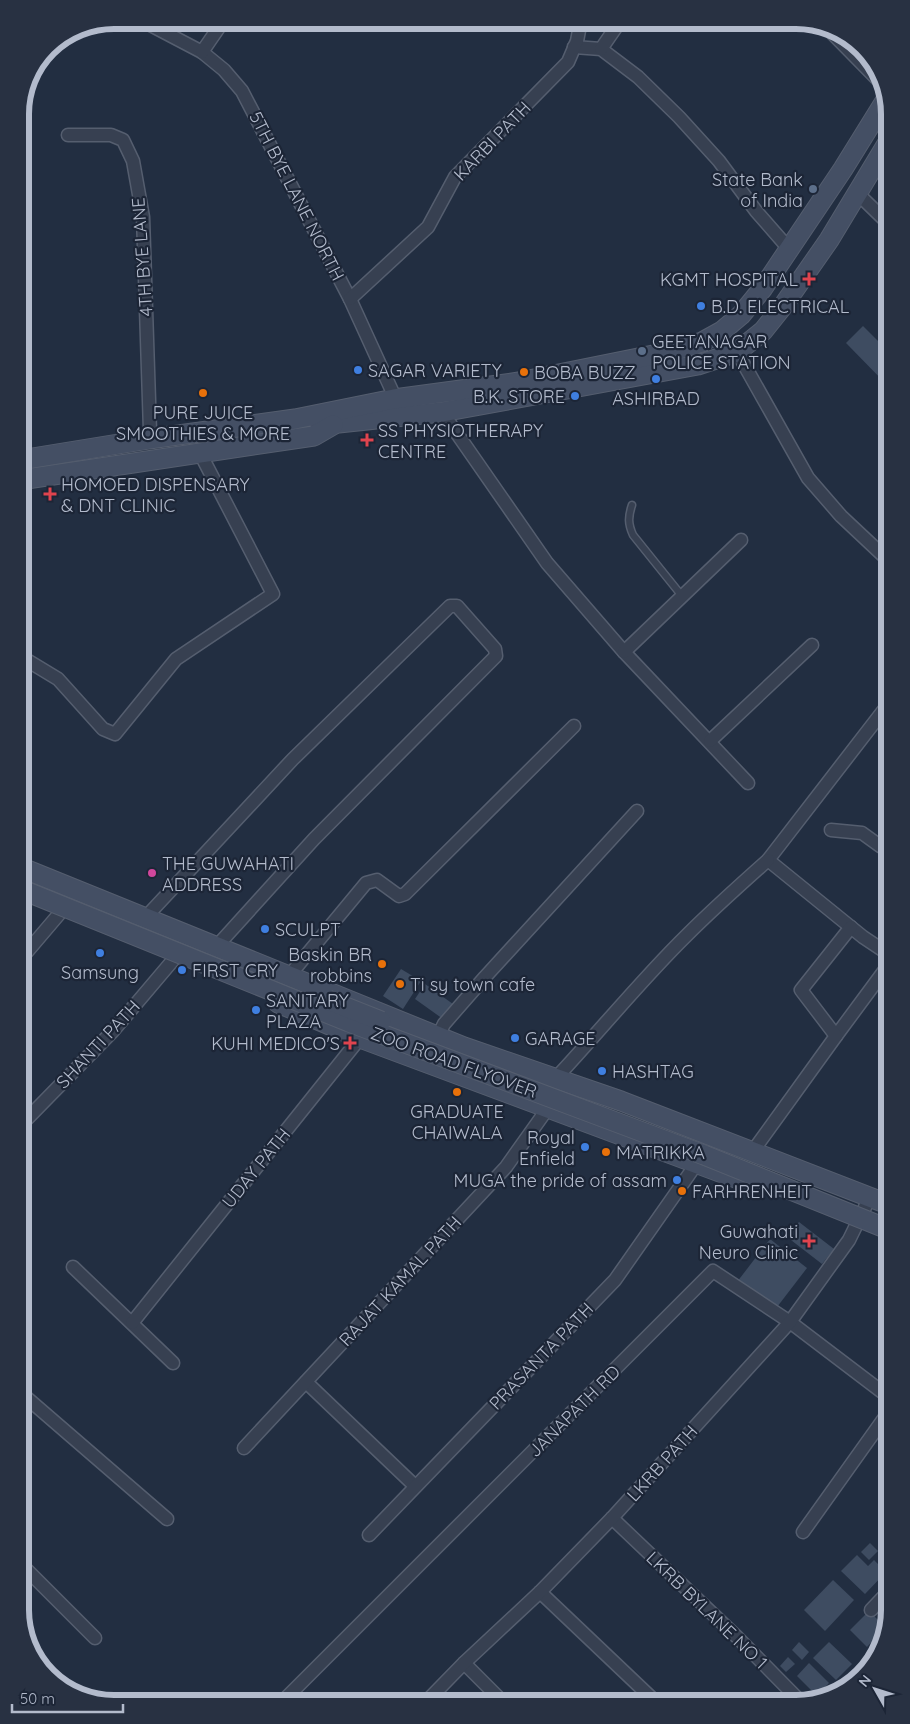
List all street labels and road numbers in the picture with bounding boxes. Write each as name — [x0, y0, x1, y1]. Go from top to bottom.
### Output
street label: KARBI PATH — [448, 96, 536, 186]
street label: 5TH BYE LANE NORTH — [244, 107, 350, 285]
street label: 4TH BYE LANE — [126, 197, 158, 317]
street label: SHANTI PATH — [51, 995, 145, 1093]
street label: ZOO ROAD FLYOVER — [368, 1021, 540, 1103]
street label: UDAY PATH — [217, 1123, 295, 1213]
street label: RAJAT KAMAL PATH — [334, 1211, 466, 1351]
street label: PRASANTA PATH — [484, 1298, 598, 1414]
street label: JANAPATH RD — [523, 1360, 625, 1462]
street label: LKRB PATH — [622, 1420, 702, 1506]
street label: LKRB BYLANE NO 1 — [642, 1546, 772, 1674]

